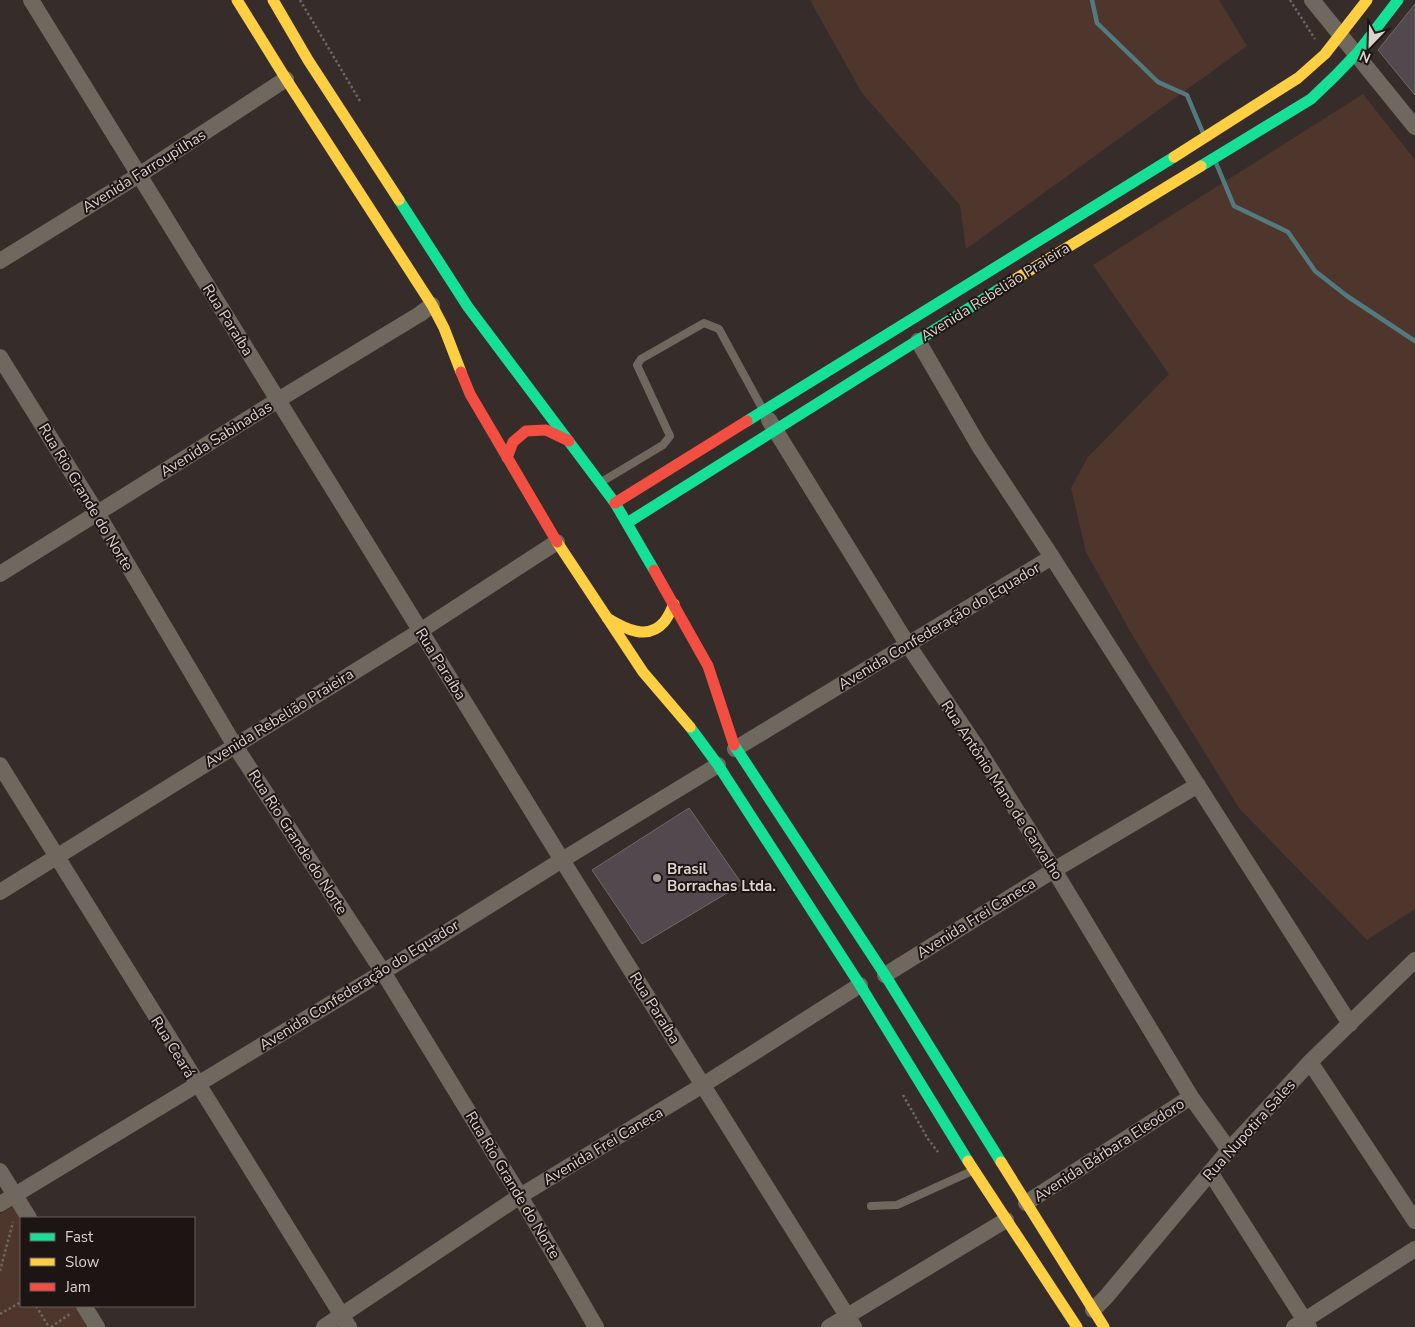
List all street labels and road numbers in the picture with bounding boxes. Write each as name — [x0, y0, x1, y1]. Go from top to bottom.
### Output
street label: Avenida Farroupilhas — [78, 125, 210, 217]
street label: Avenida Rebelião Praieira — [917, 238, 1073, 346]
street label: Rua Paraíba — [198, 280, 258, 360]
street label: Avenida Sabinadas — [156, 396, 276, 482]
street label: Rua Rio Grande do Norte — [34, 420, 138, 574]
street label: Avenida Confederação do Equador — [834, 557, 1044, 694]
street label: Rua Paraíba — [411, 624, 471, 704]
street label: Avenida Rebelião Praieira — [201, 664, 357, 772]
street label: Rua Antônio Mano de Carvalho — [936, 697, 1068, 883]
street label: Rua Rio Grande do Norte — [244, 766, 352, 918]
street label: Avenida Frei Caneca — [913, 873, 1039, 963]
street label: Avenida Confederação do Equador — [255, 915, 463, 1055]
street label: Rua Paraíba — [625, 968, 685, 1048]
street label: Rua Ceará — [146, 1012, 200, 1082]
street label: Rua Nupotira Sales — [1198, 1075, 1300, 1185]
street label: Avenida Bárbara Eleodoro — [1030, 1094, 1188, 1206]
street label: Avenida Frei Caneca — [539, 1102, 667, 1190]
street label: Rua Rio Grande do Norte — [461, 1108, 565, 1262]

